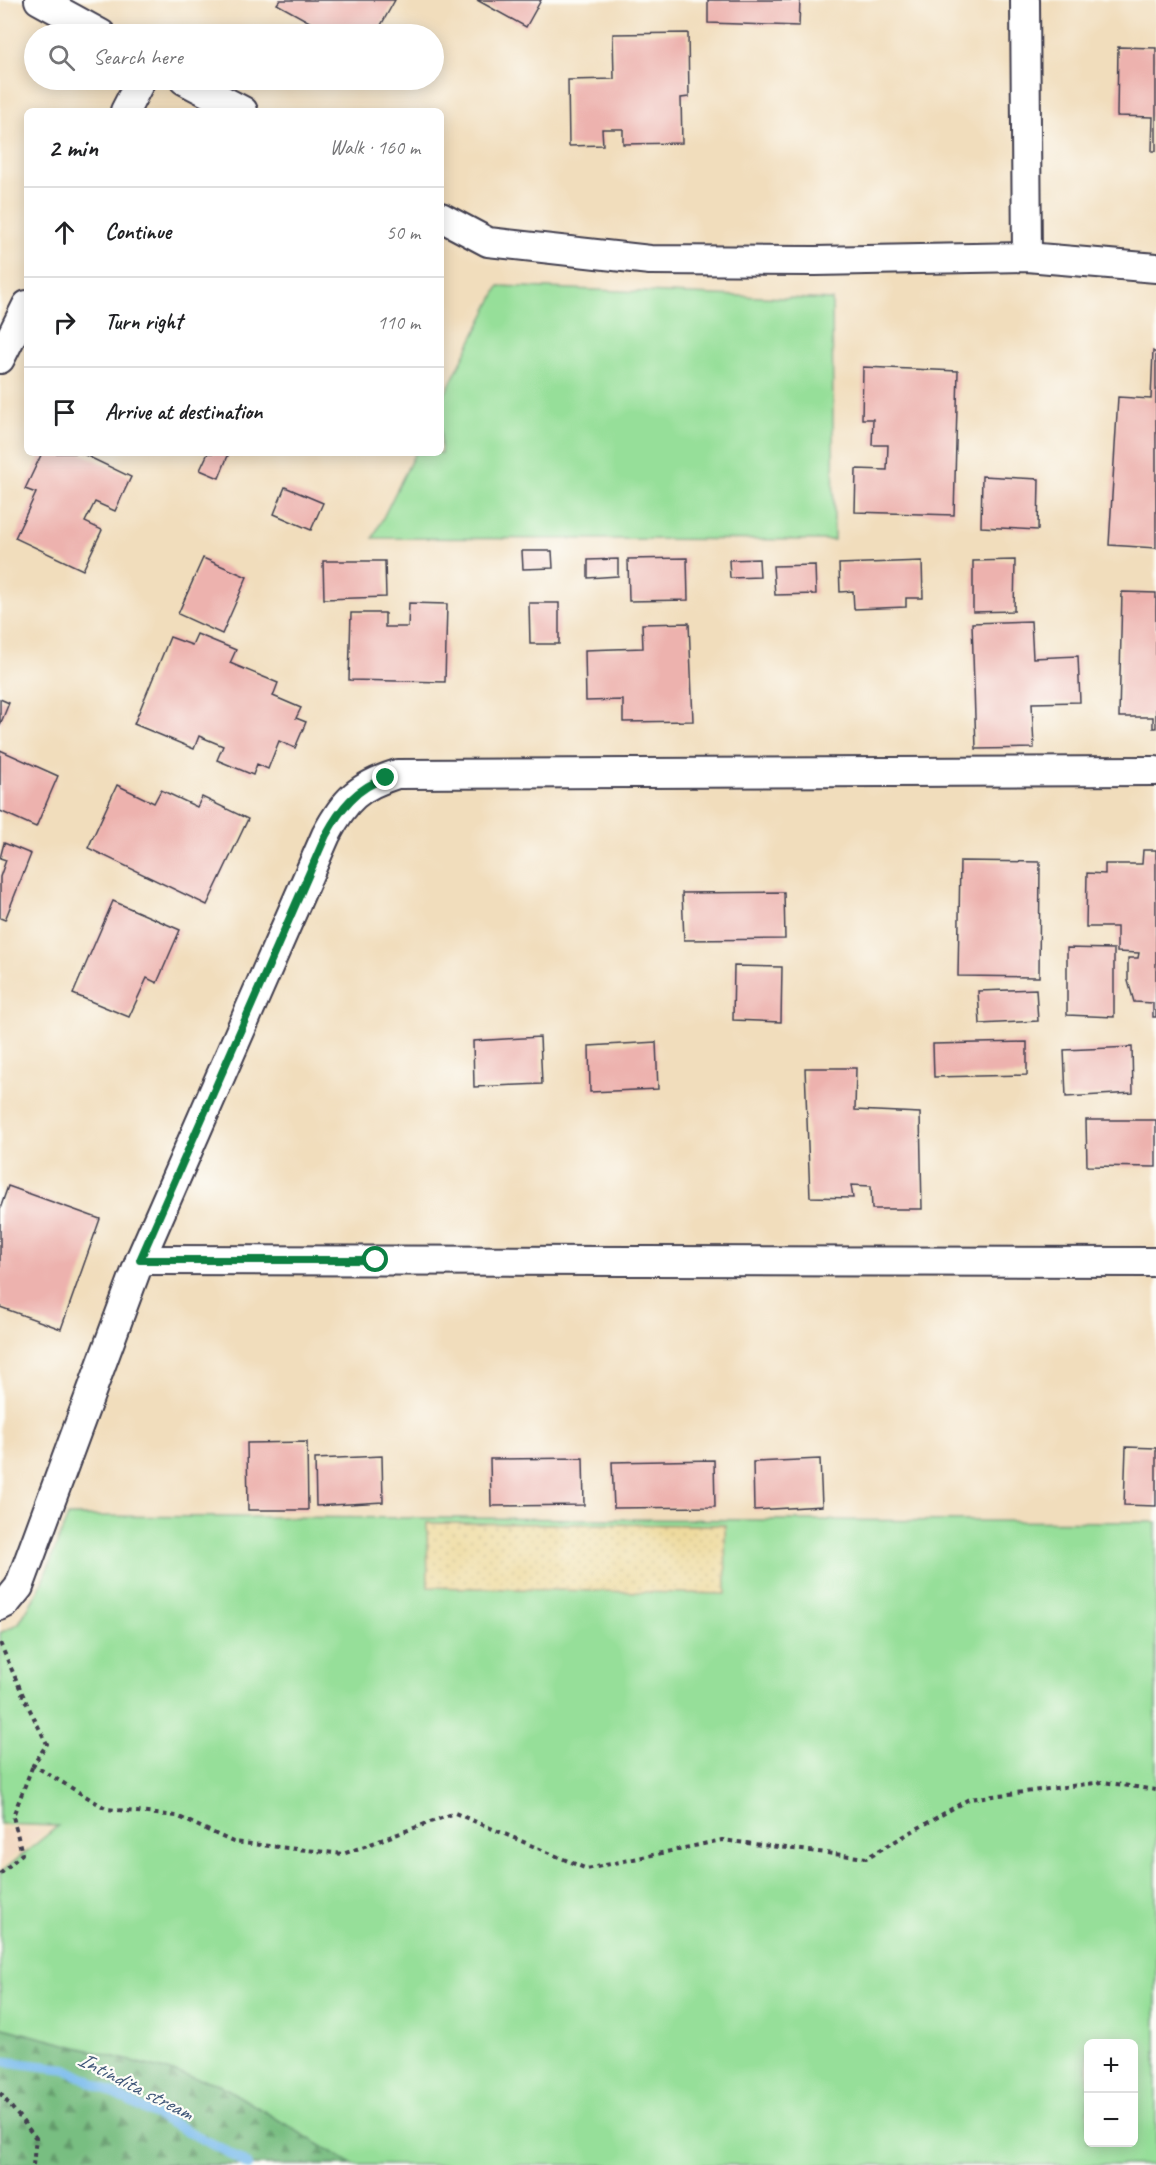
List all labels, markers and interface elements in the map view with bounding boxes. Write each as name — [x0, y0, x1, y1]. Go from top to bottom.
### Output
search box — [24, 24, 444, 90]
icon: search — [45, 41, 78, 74]
text: Search here — [93, 43, 183, 71]
text: 2 min — [48, 131, 98, 164]
text: Walk · 160 m — [330, 135, 420, 160]
icon: ahead — [48, 216, 81, 249]
text: Continue — [105, 218, 171, 246]
text: 50 m — [386, 220, 420, 245]
icon: right — [48, 306, 81, 339]
text: Turn right — [105, 308, 182, 336]
text: 110 m — [377, 310, 420, 335]
icon: arrive — [48, 396, 81, 429]
text: Arrive at destination — [105, 398, 262, 426]
route end — [372, 764, 398, 790]
route start — [362, 1246, 388, 1272]
map controls — [1084, 2039, 1138, 2147]
button: + — [1084, 2039, 1138, 2093]
water label: Intindita stream — [73, 2045, 199, 2128]
button: − — [1084, 2093, 1138, 2147]

